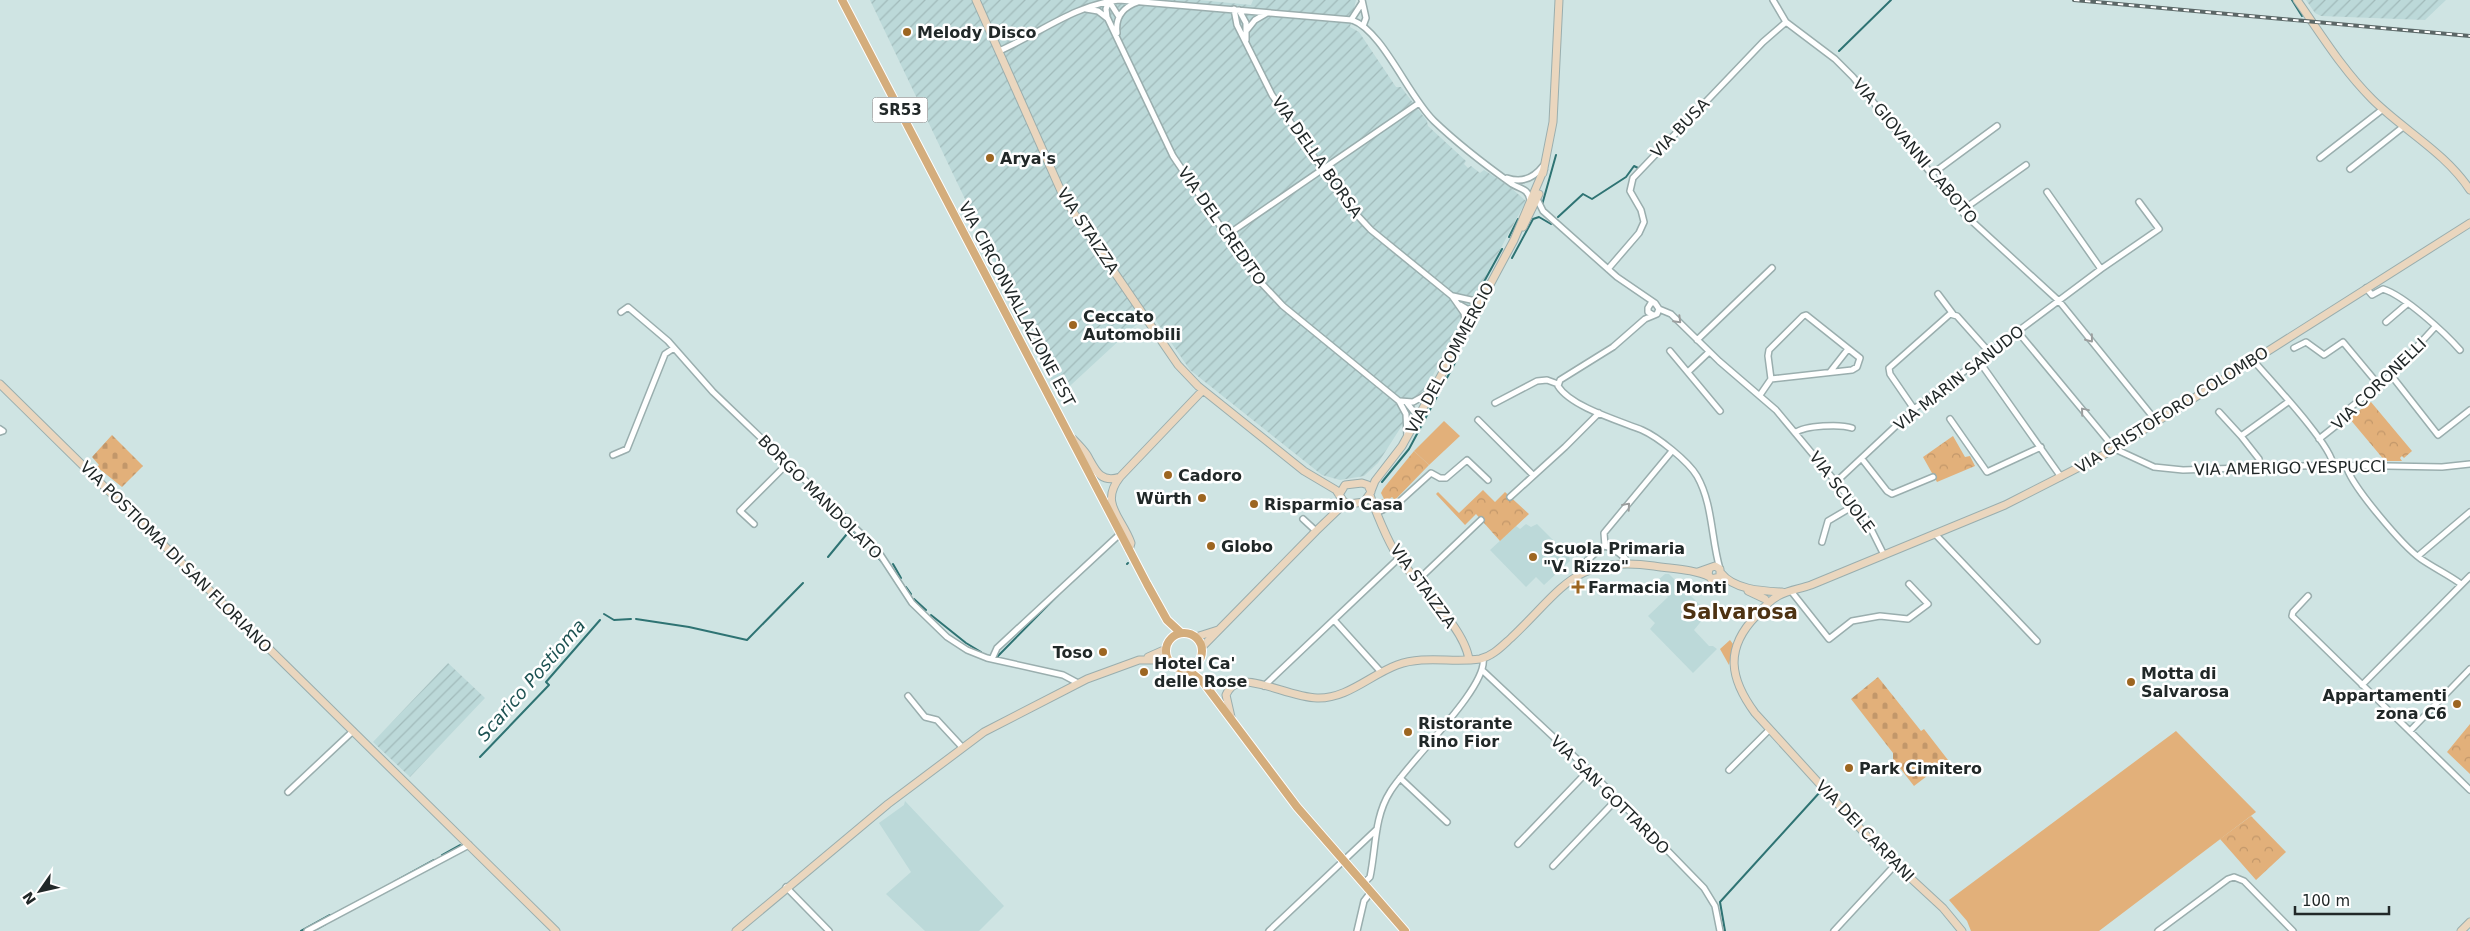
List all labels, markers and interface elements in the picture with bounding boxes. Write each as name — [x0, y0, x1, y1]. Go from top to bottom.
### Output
place label: Melody Disco — [917, 23, 1036, 42]
marker: Melody Disco — [901, 26, 913, 38]
street label: VIA GIOVANNI CABOTO — [1849, 75, 1981, 227]
street label: VIA DELLA BORSA — [1268, 93, 1366, 222]
street label: VIA BUSA — [1647, 94, 1713, 162]
road number: SR53 — [872, 98, 928, 122]
place label: Arya's — [1000, 149, 1056, 168]
marker: Arya's — [984, 152, 996, 164]
street label: VIA DEL CREDITO — [1174, 163, 1270, 289]
street label: VIA STAIZZA — [1053, 184, 1123, 278]
street label: VIA CIRCONVALLAZIONE EST — [955, 198, 1079, 410]
street label: VIA DEL COMMERCIO — [1402, 279, 1498, 437]
place label: Ceccato Automobili — [1083, 307, 1181, 344]
one-way arrow — [1672, 315, 1681, 324]
marker: Ceccato Automobili — [1067, 319, 1079, 331]
street label: VIA MARIN SANUDO — [1890, 321, 2028, 435]
one-way arrow — [2084, 333, 2092, 342]
street label: VIA CORONELLI — [2328, 334, 2430, 434]
street label: VIA CRISTOFORO COLOMBO — [2072, 343, 2272, 477]
one-way arrow — [2080, 408, 2089, 417]
street label: BORGO MANDOLATO — [754, 431, 886, 563]
street label: VIA SCUOLE — [1805, 448, 1879, 536]
street label: VIA POSTIOMA DI SAN FLORIANO — [76, 457, 276, 657]
street label: VIA AMERIGO VESPUCCI — [2194, 457, 2386, 479]
place label: Cadoro — [1178, 466, 1242, 485]
marker: Cadoro — [1162, 469, 1174, 481]
place label: Würth — [1136, 489, 1192, 508]
marker: Würth — [1196, 492, 1208, 504]
place label: Risparmio Casa — [1264, 495, 1403, 514]
marker: Risparmio Casa — [1248, 498, 1260, 510]
one-way arrow — [1622, 502, 1631, 511]
place label: Globo — [1221, 537, 1273, 556]
place label: Scuola Primaria "V. Rizzo" — [1543, 539, 1685, 576]
marker: Globo — [1205, 540, 1217, 552]
street label: VIA STAIZZA — [1386, 540, 1460, 632]
marker: Scuola Primaria "V. Rizzo" — [1527, 551, 1539, 563]
place label: Farmacia Monti — [1588, 578, 1727, 597]
marker: Farmacia Monti — [1572, 581, 1584, 593]
district label: Salvarosa — [1682, 600, 1798, 624]
water label: Scarico Postioma — [472, 615, 590, 745]
place label: Toso — [1053, 643, 1093, 662]
marker: Toso — [1097, 646, 1109, 658]
place label: Hotel Ca' delle Rose — [1154, 654, 1248, 691]
place label: Motta di Salvarosa — [2141, 664, 2229, 701]
marker: Hotel Ca' delle Rose — [1138, 666, 1150, 678]
marker: Motta di Salvarosa — [2125, 676, 2137, 688]
place label: Appartamenti zona C6 — [2323, 686, 2447, 723]
marker: Appartamenti zona C6 — [2451, 698, 2463, 710]
place label: Ristorante Rino Fior — [1418, 714, 1513, 751]
marker: Ristorante Rino Fior — [1402, 726, 1414, 738]
street label: VIA SAN GOTTARDO — [1547, 732, 1673, 858]
place label: Park Cimitero — [1859, 759, 1982, 778]
marker: Park Cimitero — [1843, 762, 1855, 774]
street label: VIA DEI CARPANI — [1812, 776, 1918, 886]
north arrow — [15, 866, 65, 916]
scale bar — [2295, 884, 2389, 916]
text: N — [19, 889, 39, 908]
text: 100 m — [2302, 892, 2350, 910]

